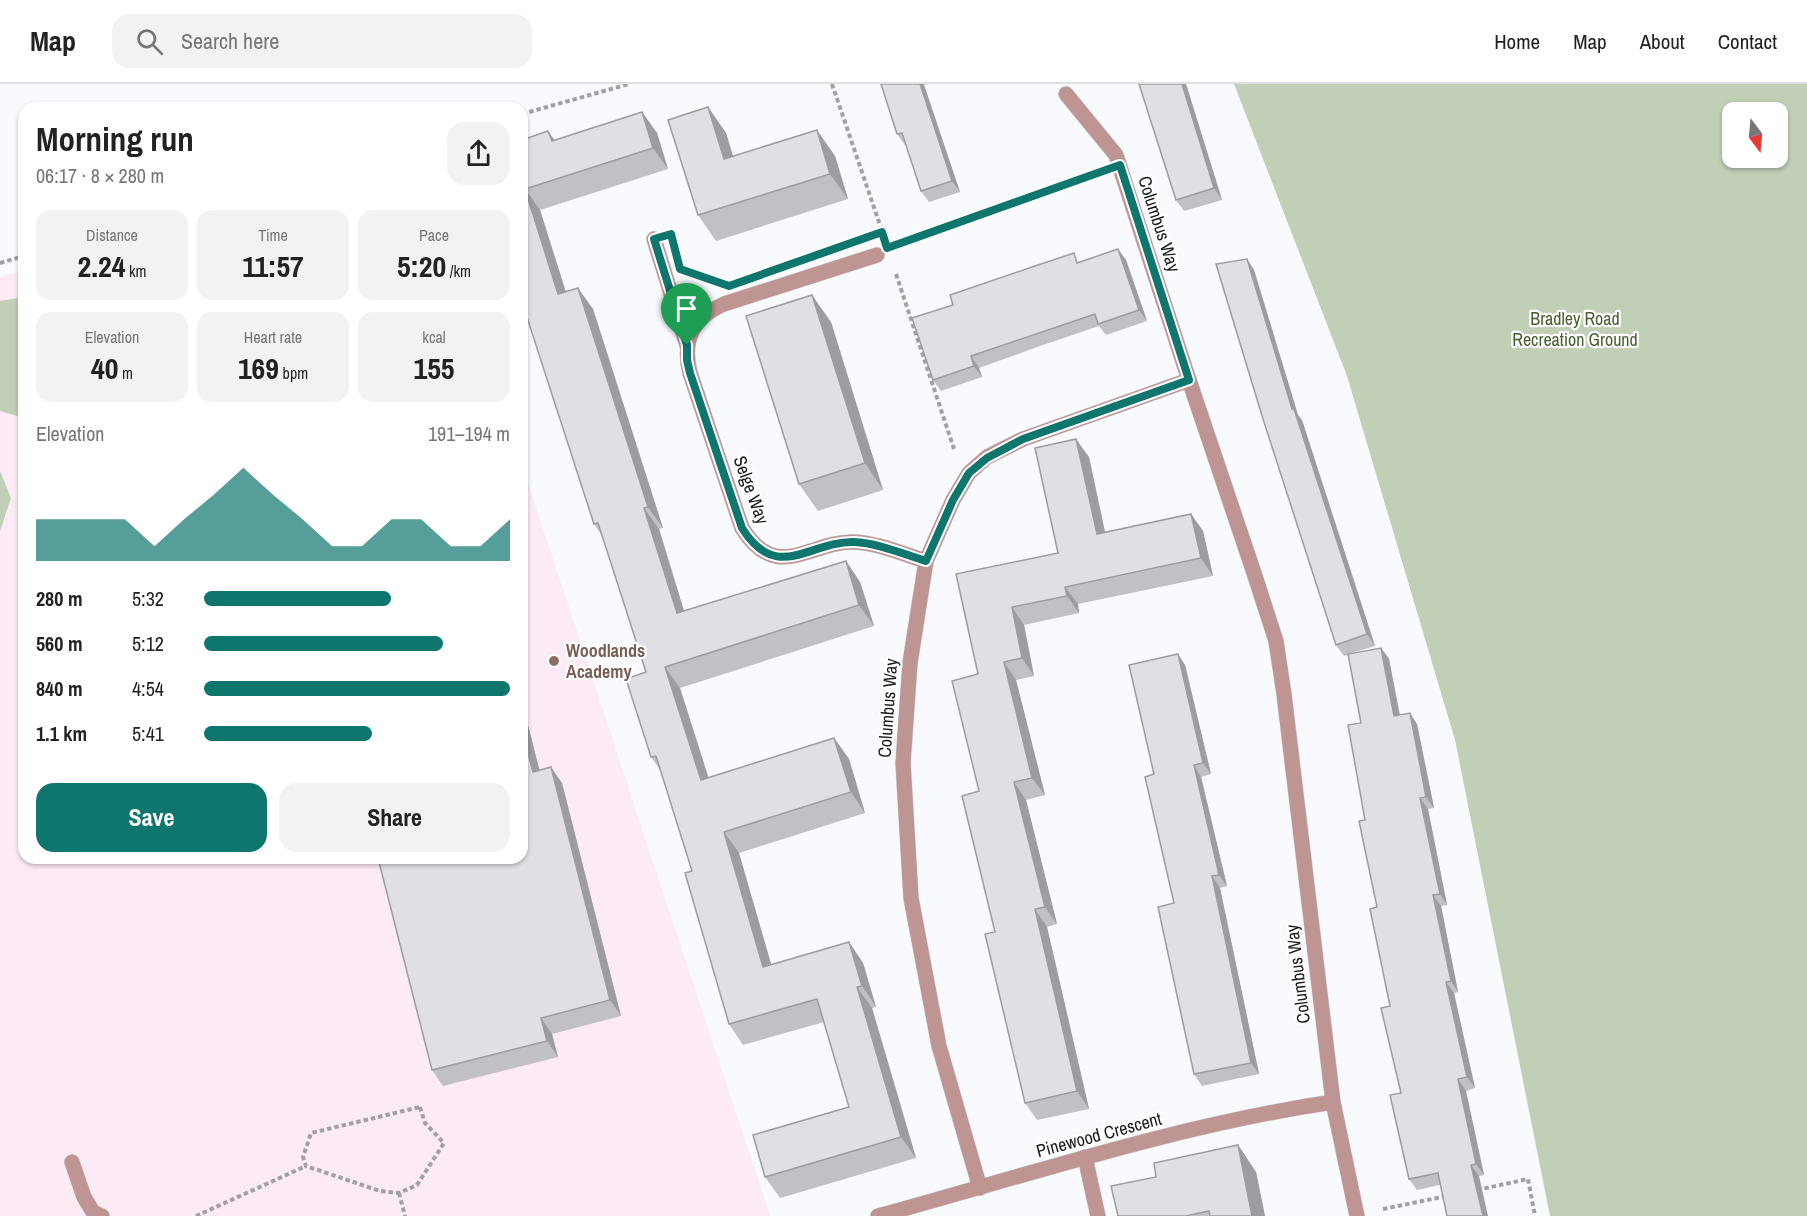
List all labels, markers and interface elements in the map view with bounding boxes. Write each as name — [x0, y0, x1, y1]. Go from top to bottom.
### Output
search box — [112, 14, 532, 68]
text: Map — [30, 22, 76, 60]
icon: search — [133, 25, 166, 58]
text: Search here — [181, 26, 279, 56]
text: Home — [1494, 27, 1540, 56]
text: Map — [1573, 27, 1607, 56]
text: About — [1640, 27, 1685, 56]
text: Contact — [1718, 27, 1777, 56]
north arrow — [1722, 102, 1788, 168]
map controls — [1722, 102, 1788, 168]
text: Morning run — [36, 117, 194, 161]
button: share — [447, 122, 510, 185]
text: 06:17 · 8 × 280 m — [36, 162, 164, 189]
street label: Columbus Way — [1132, 173, 1187, 276]
text: Distance — [86, 224, 138, 246]
text: Time — [258, 224, 288, 246]
text: Pace — [419, 224, 449, 246]
text: 2.24 — [77, 246, 125, 286]
text: 11:57 — [242, 246, 304, 286]
text: 5:20 — [397, 246, 446, 286]
text: km — [125, 260, 147, 282]
text: /km — [446, 260, 471, 282]
pin — [661, 283, 712, 345]
icon: arrive — [670, 292, 703, 325]
park label: Bradley Road Recreation Ground — [1512, 306, 1638, 352]
text: Elevation — [85, 326, 139, 348]
text: Heart rate — [244, 326, 302, 348]
text: kcal — [422, 326, 446, 348]
text: 40 — [91, 348, 118, 388]
text: 169 — [238, 348, 279, 388]
text: 155 — [413, 348, 455, 388]
text: m — [118, 362, 133, 384]
text: bpm — [279, 362, 308, 384]
text: Elevation — [36, 420, 104, 447]
text: 191–194 m — [428, 420, 510, 447]
street label: Selge Way — [728, 452, 776, 528]
text: 280 m — [36, 585, 83, 612]
text: 5:32 — [132, 585, 164, 612]
text: 560 m — [36, 630, 83, 657]
text: 5:12 — [132, 630, 164, 657]
place label: Woodlands Academy — [566, 638, 645, 684]
marker: Woodlands Academy — [547, 654, 561, 668]
street label: Columbus Way — [872, 657, 903, 758]
text: 840 m — [36, 675, 83, 702]
text: 4:54 — [132, 675, 164, 702]
text: 1.1 km — [36, 720, 87, 747]
text: 5:41 — [132, 720, 164, 747]
button: Save — [36, 783, 267, 852]
button: Share — [279, 783, 510, 852]
street label: Columbus Way — [1279, 923, 1316, 1025]
street label: Pinewood Crescent — [1033, 1106, 1164, 1163]

